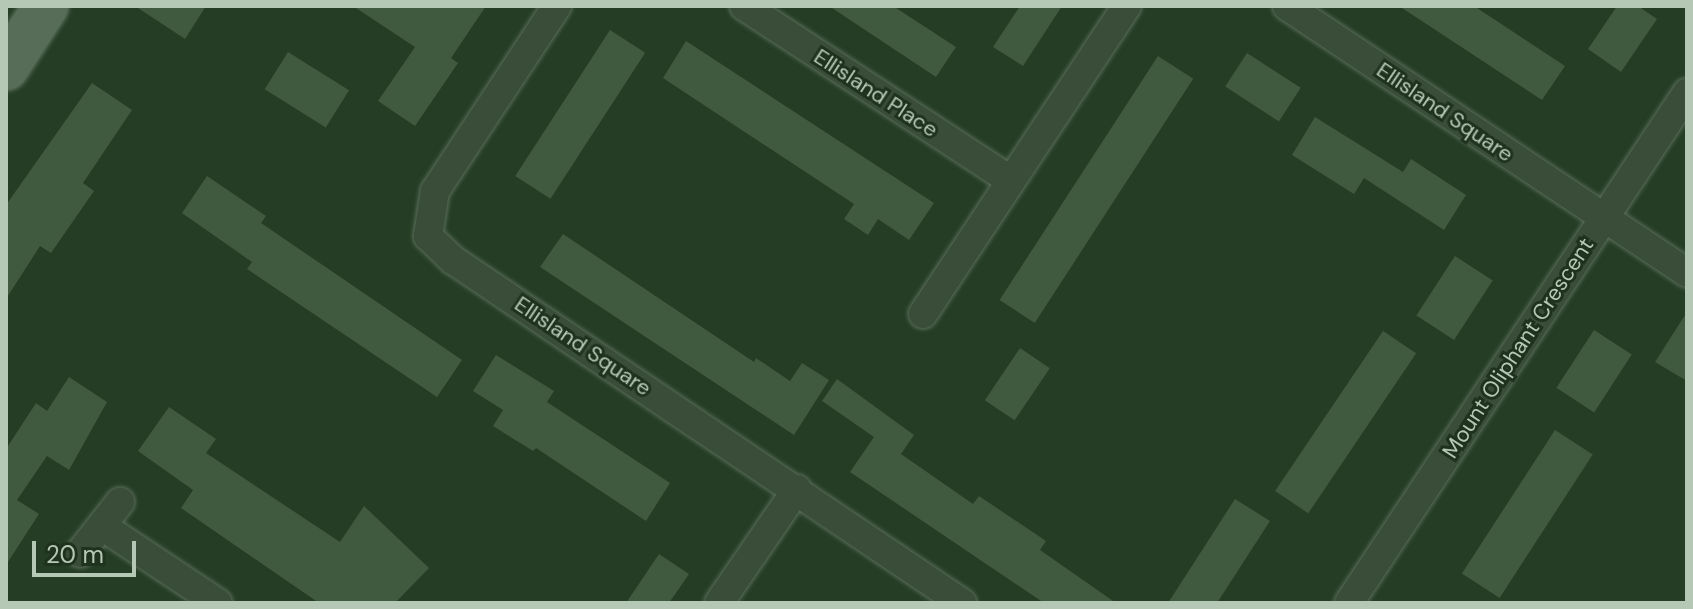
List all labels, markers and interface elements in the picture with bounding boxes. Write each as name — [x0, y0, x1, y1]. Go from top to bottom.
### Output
street label: Ellisland Place — [809, 43, 943, 143]
street label: Ellisland Square — [1372, 57, 1518, 167]
street label: Mount Oliphant Crescent — [1437, 233, 1599, 463]
street label: Ellisland Square — [510, 291, 656, 401]
scale bar — [36, 525, 140, 575]
text: 20 m — [46, 539, 104, 570]

